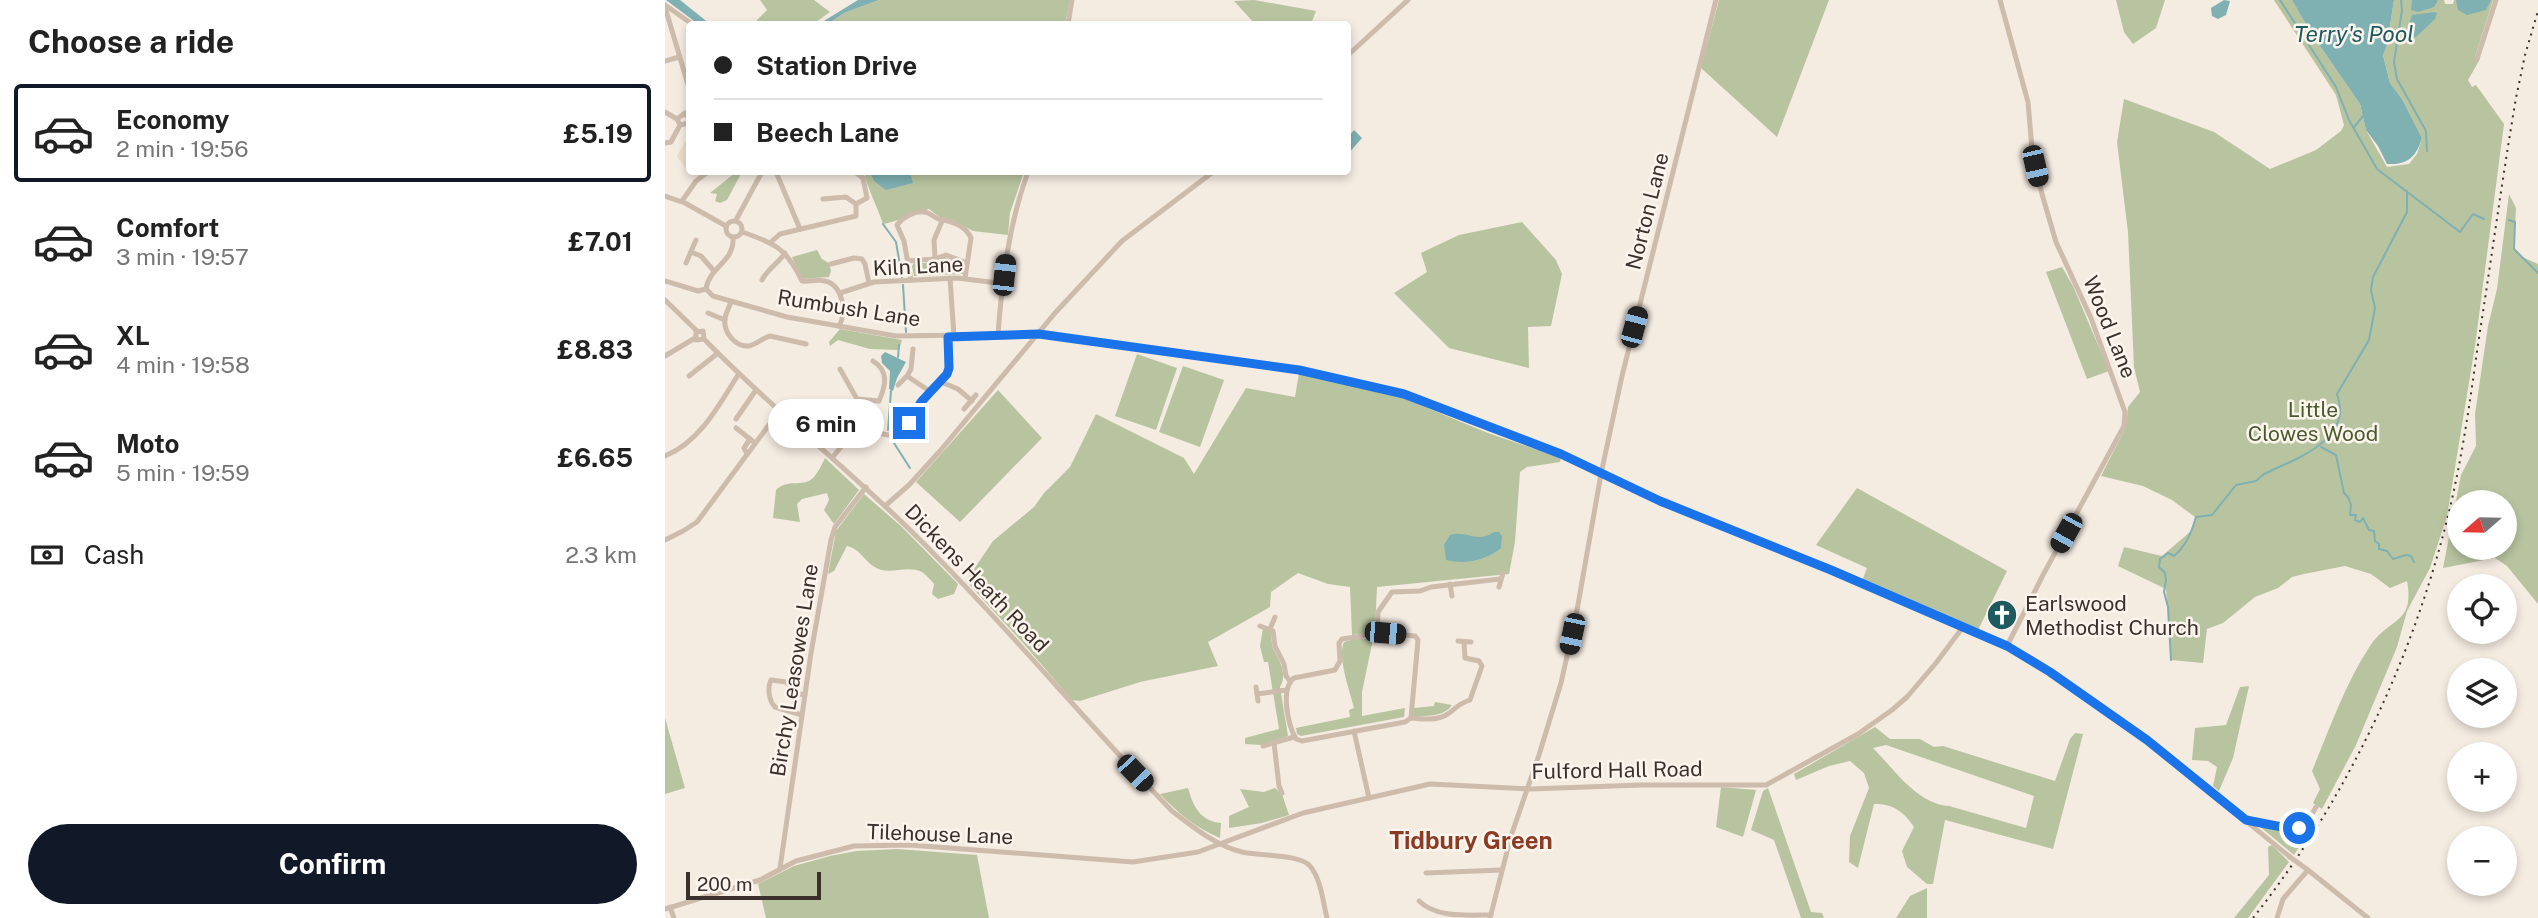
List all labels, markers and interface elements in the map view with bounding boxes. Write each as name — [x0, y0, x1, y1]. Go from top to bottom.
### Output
water label: Terry's Pool — [2294, 20, 2414, 47]
text: Choose a ride — [28, 23, 234, 60]
text: Station Drive — [756, 50, 917, 81]
icon: car — [32, 102, 95, 165]
text: Economy — [116, 104, 229, 135]
text: Beech Lane — [756, 117, 899, 148]
text: £5.19 — [563, 118, 633, 149]
text: 2 min · 19:56 — [116, 135, 249, 162]
car — [2021, 143, 2050, 189]
street label: Norton Lane — [1620, 150, 1674, 272]
icon: car — [32, 210, 95, 273]
text: Comfort — [116, 212, 219, 243]
text: £7.01 — [568, 226, 633, 257]
text: 3 min · 19:57 — [116, 243, 249, 270]
street label: Kiln Lane — [872, 251, 964, 281]
car — [992, 253, 1017, 297]
street label: Wood Lane — [2078, 272, 2142, 382]
street label: Rumbush Lane — [776, 284, 922, 332]
car — [1619, 304, 1650, 350]
icon: car — [32, 318, 95, 381]
text: XL — [116, 320, 150, 351]
text: £8.83 — [557, 334, 633, 365]
text: 4 min · 19:58 — [116, 351, 250, 378]
park label: Little Clowes Wood — [2248, 397, 2378, 446]
callout: 6 min — [769, 398, 884, 448]
route end — [893, 407, 925, 439]
text: 6 min — [796, 410, 856, 437]
icon: car — [32, 426, 95, 489]
text: Moto — [116, 428, 179, 459]
text: £6.65 — [557, 442, 633, 473]
text: 5 min · 19:59 — [116, 459, 250, 486]
north arrow — [2447, 490, 2517, 560]
map controls — [2447, 490, 2517, 896]
street label: Dickens Heath Road — [900, 499, 1054, 657]
car — [2047, 510, 2086, 556]
icon: cash — [28, 536, 66, 574]
text: Cash — [84, 539, 144, 570]
text: 2.3 km — [565, 541, 637, 568]
street label: Birchy Leasowes Lane — [765, 562, 823, 778]
button: locate — [2447, 574, 2517, 644]
place label: Earlswood Methodist Church — [2025, 591, 2199, 640]
church icon: Earlswood Methodist Church — [1985, 598, 2019, 632]
car — [1558, 611, 1587, 657]
car — [1364, 621, 1407, 645]
button: layers — [2447, 658, 2517, 728]
button: + — [2447, 742, 2517, 812]
car — [1113, 751, 1158, 795]
street label: Fulford Hall Road — [1531, 756, 1703, 784]
route start — [2283, 812, 2315, 844]
street label: Tilehouse Lane — [866, 819, 1014, 849]
button: Confirm — [28, 824, 637, 904]
district label: Tidbury Green — [1389, 826, 1553, 854]
button: − — [2447, 826, 2517, 896]
scale bar — [686, 869, 821, 901]
text: 200 m — [697, 873, 753, 895]

